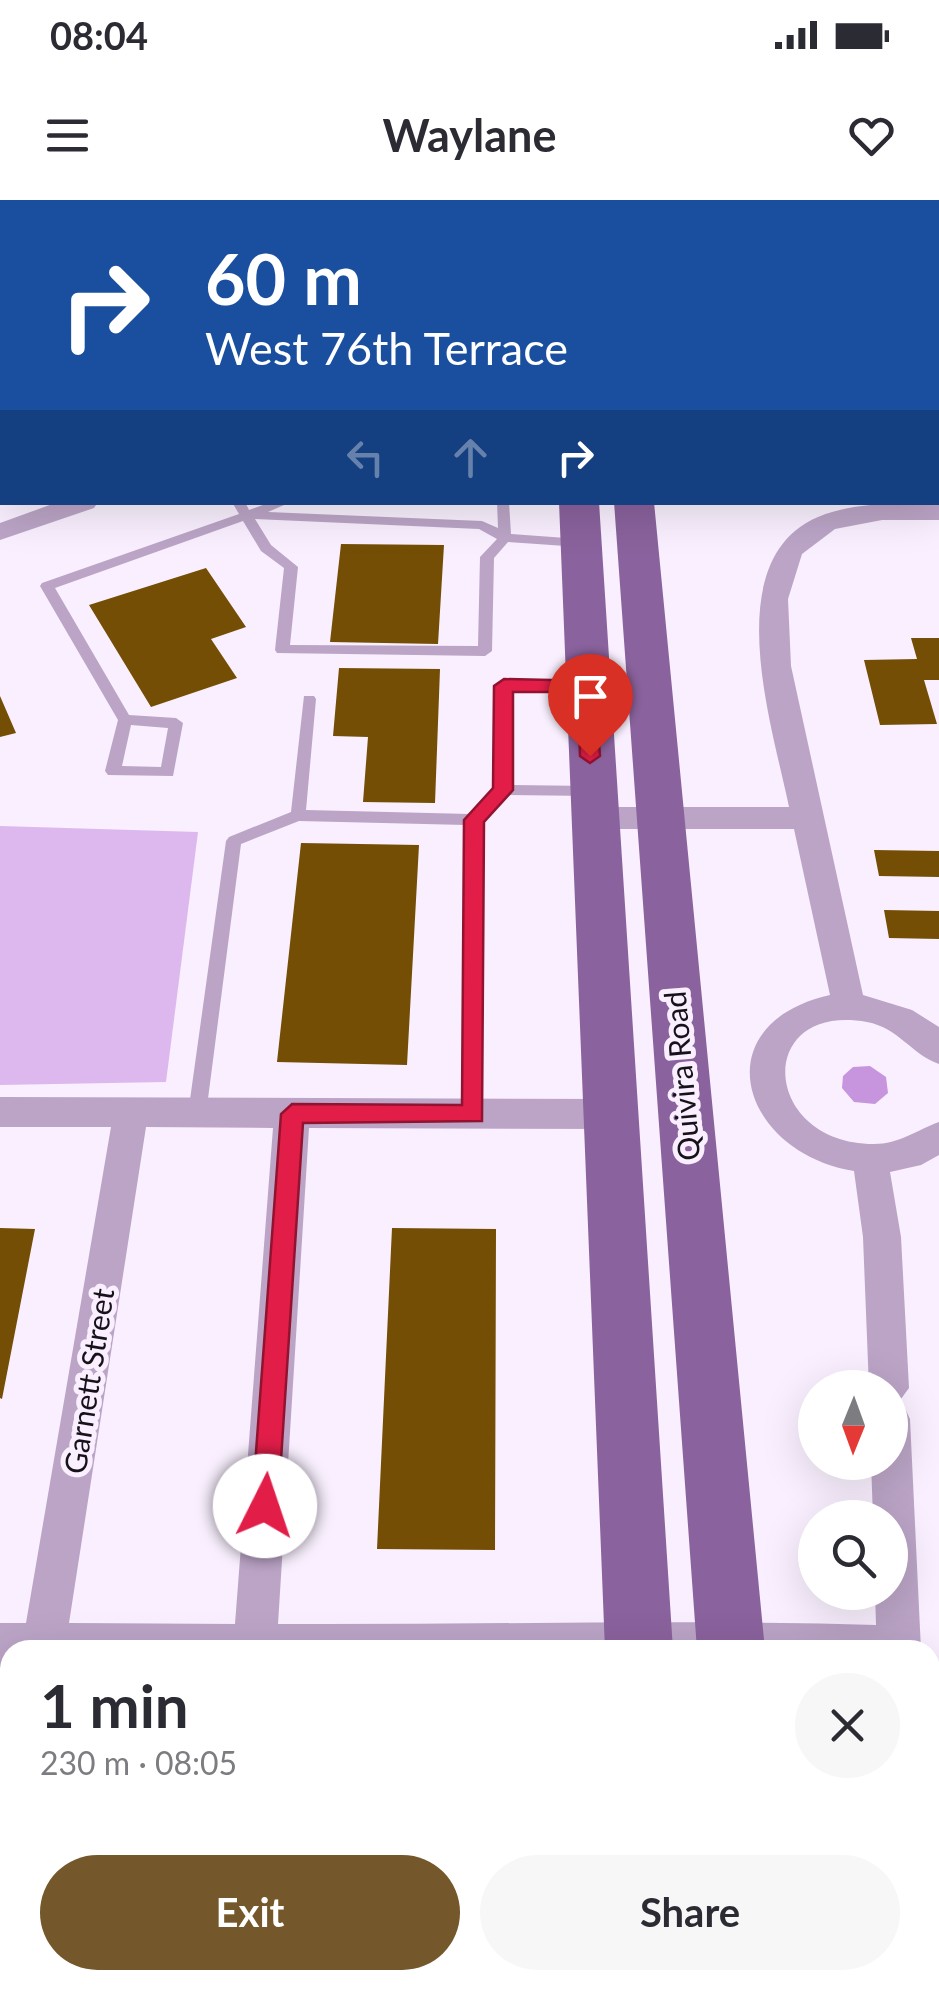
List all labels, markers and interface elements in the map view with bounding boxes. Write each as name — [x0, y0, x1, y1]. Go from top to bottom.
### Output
text: 08:04 — [50, 12, 148, 58]
icon: menu — [40, 108, 95, 163]
text: Waylane — [383, 108, 556, 162]
icon: heart — [844, 108, 899, 163]
text: 60 m — [205, 236, 362, 320]
icon: right — [40, 240, 170, 370]
text: West 76th Terrace — [205, 321, 568, 375]
icon: left — [338, 430, 393, 485]
icon: ahead — [443, 430, 498, 485]
icon: right — [548, 430, 603, 485]
pin — [548, 654, 633, 757]
icon: arrive — [563, 669, 618, 724]
street label: Quivira Road — [656, 990, 706, 1162]
street label: Garnett Street — [56, 1285, 120, 1476]
north arrow — [798, 1370, 908, 1480]
map controls — [798, 1370, 908, 1610]
position arrow — [213, 1454, 317, 1558]
button: search — [798, 1500, 908, 1610]
text: 1 min — [40, 1669, 189, 1741]
button: close — [795, 1673, 900, 1778]
text: 230 m · 08:05 — [40, 1743, 237, 1782]
button: Exit — [40, 1855, 460, 1970]
button: Share — [480, 1855, 900, 1970]

